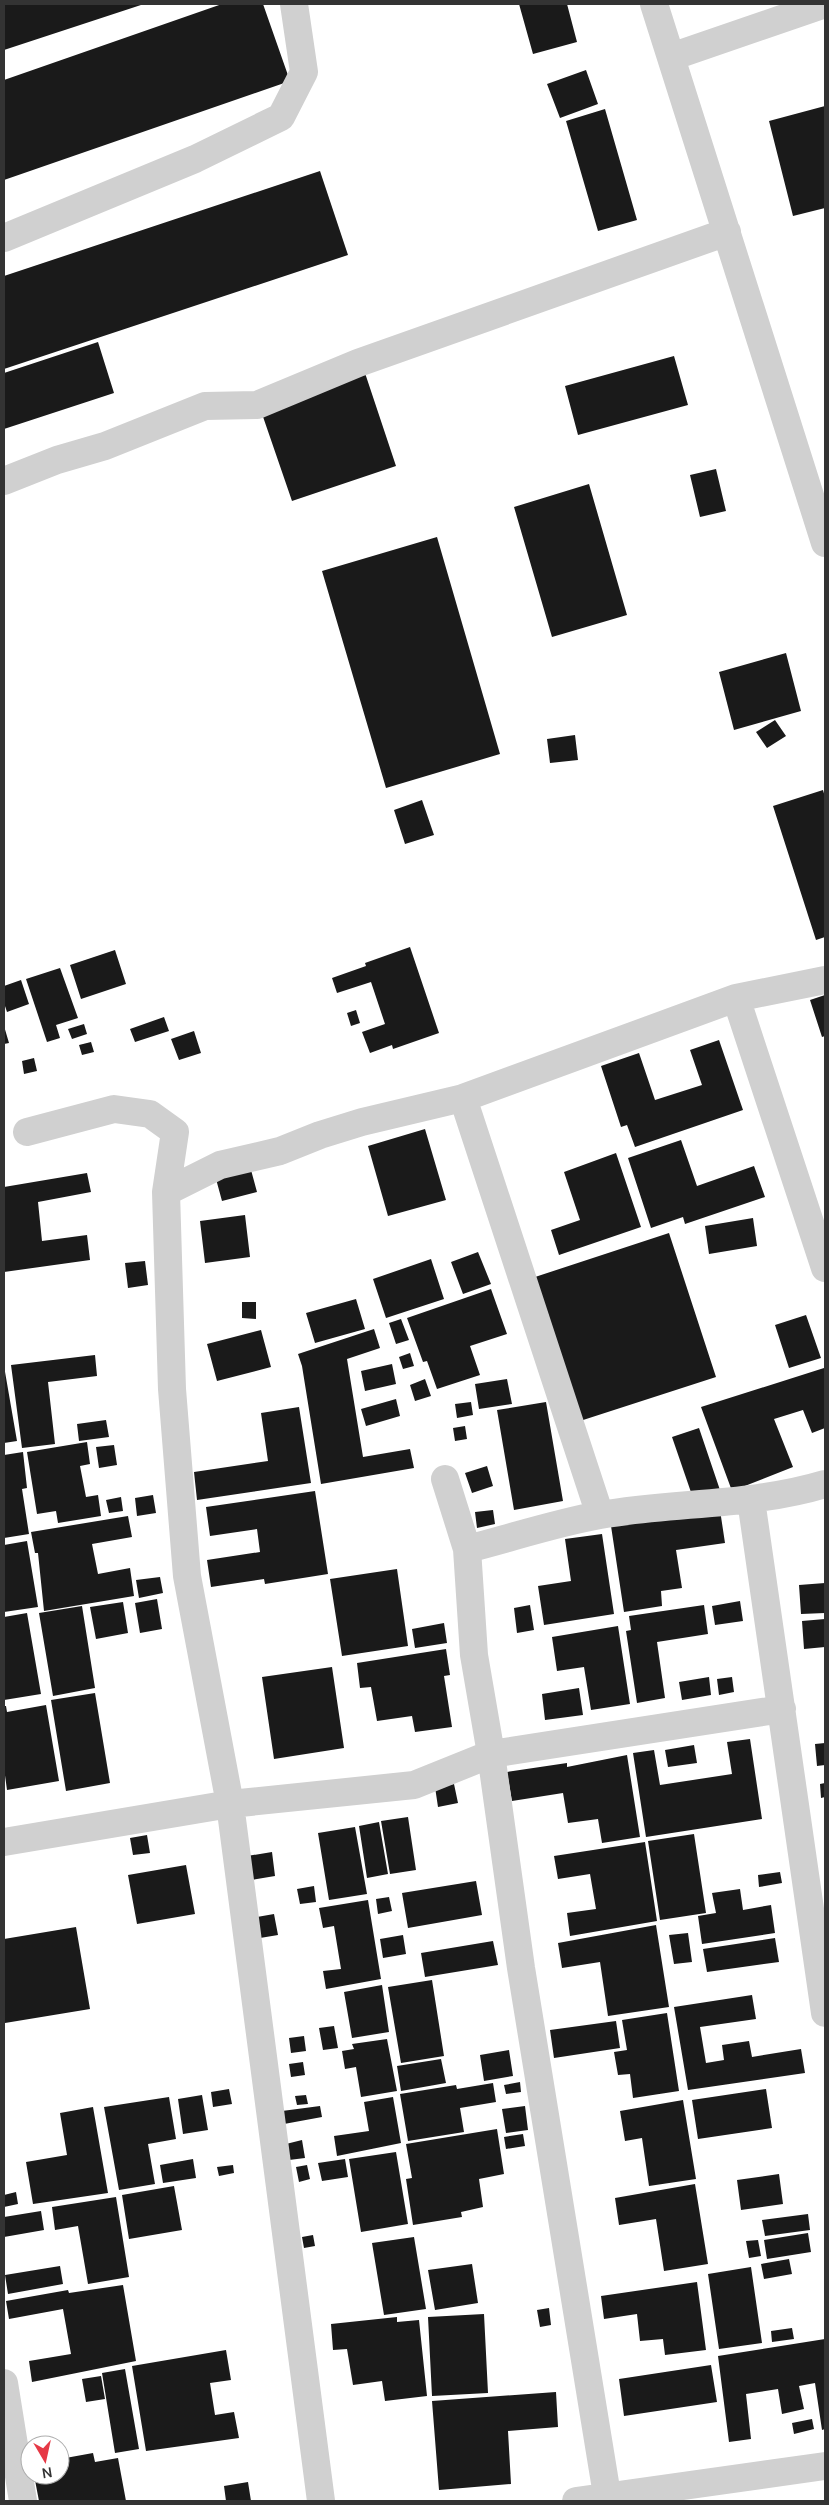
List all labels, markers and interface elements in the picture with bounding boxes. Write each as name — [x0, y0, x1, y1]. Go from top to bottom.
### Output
north arrow — [20, 2435, 70, 2485]
text: N — [41, 2463, 54, 2484]

